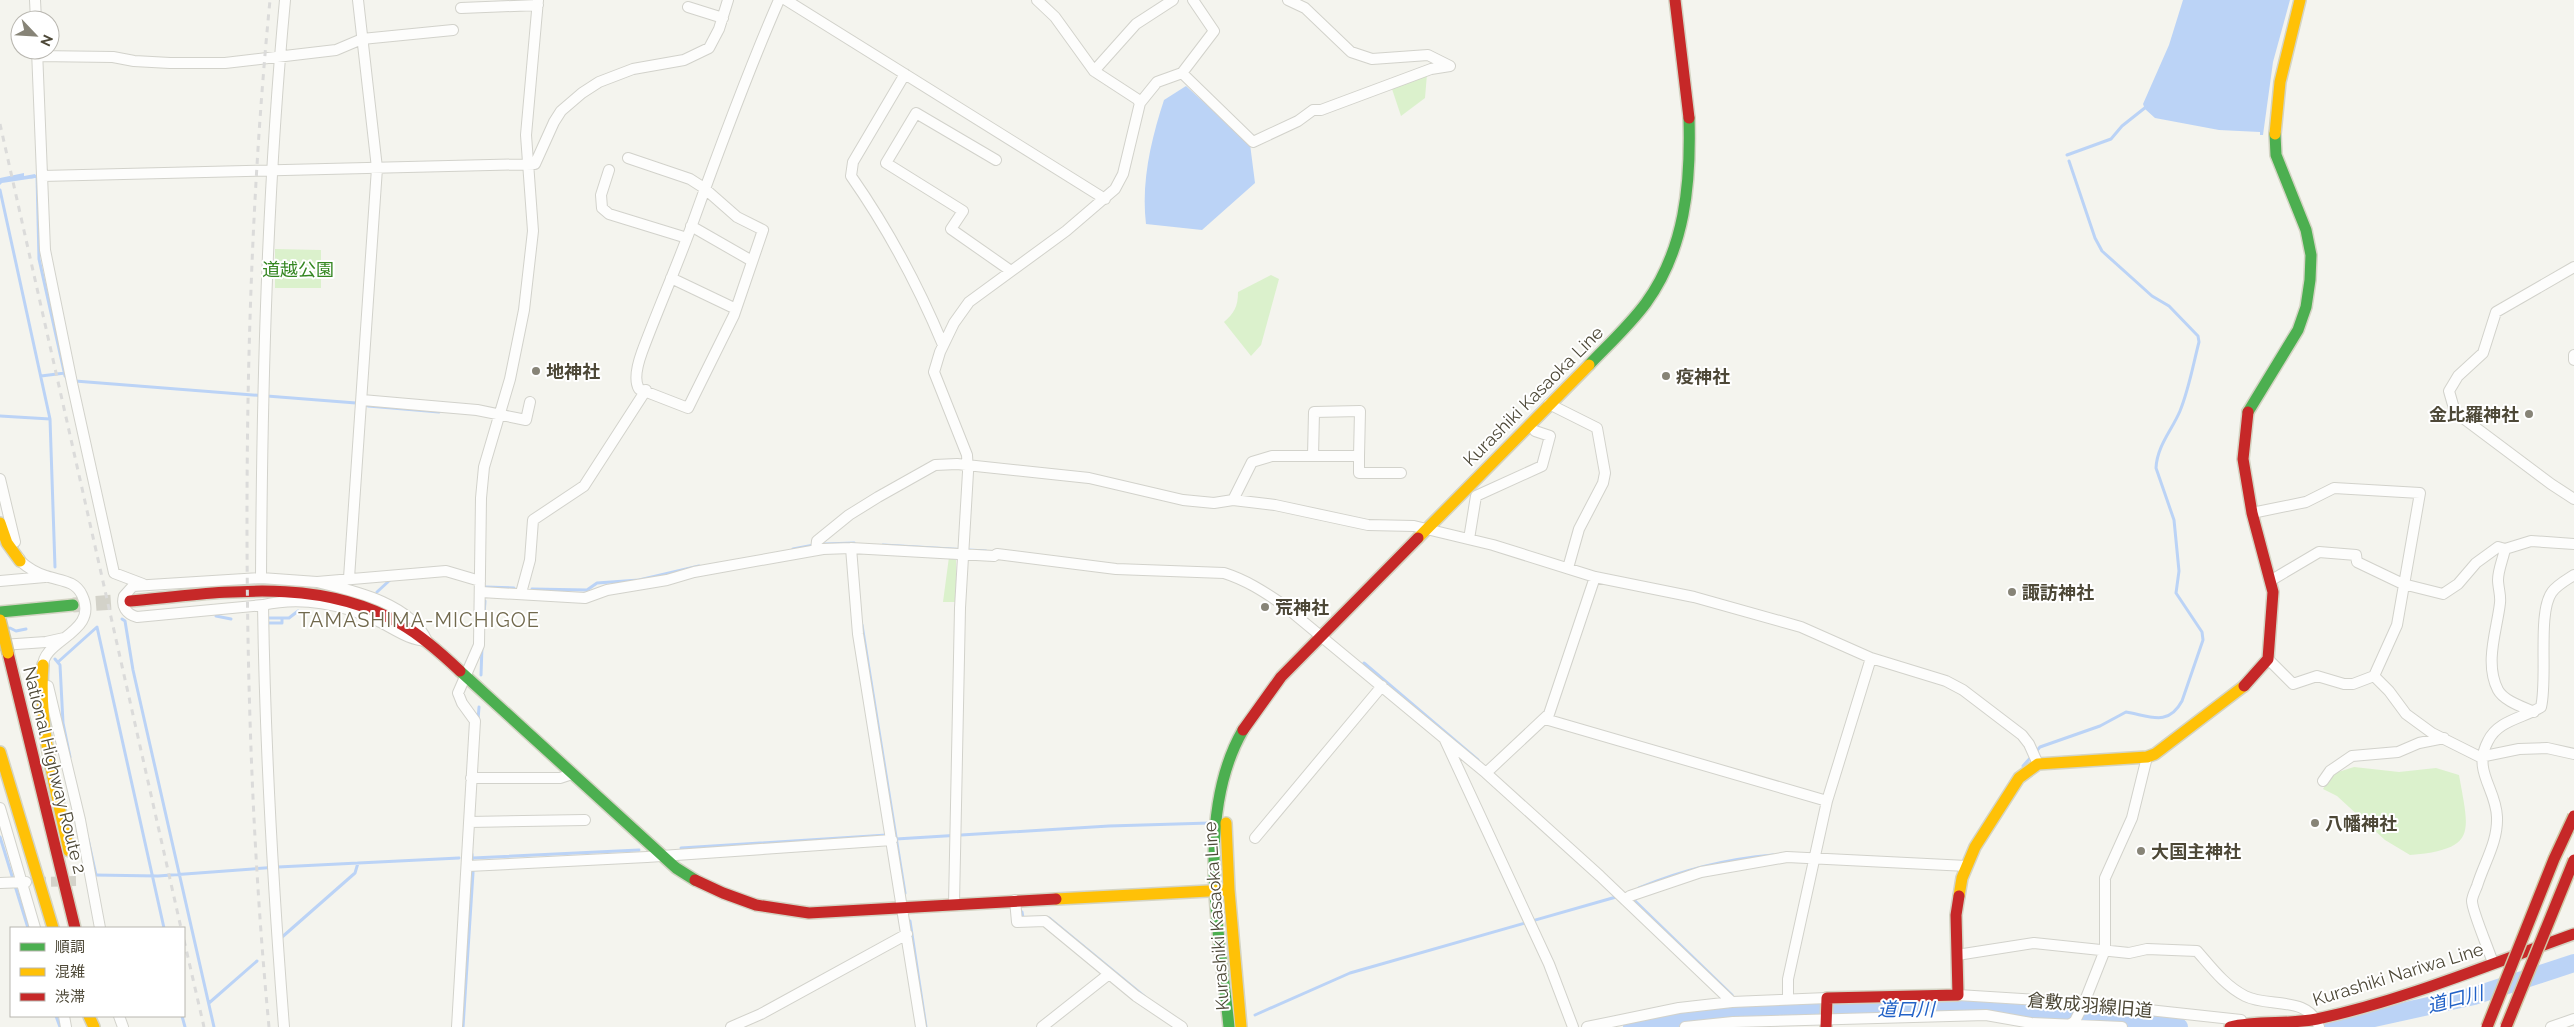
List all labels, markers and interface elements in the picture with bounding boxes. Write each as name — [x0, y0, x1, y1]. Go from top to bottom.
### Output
north arrow — [10, 10, 60, 60]
text: N — [37, 32, 56, 49]
park label: 道越公園 — [262, 259, 334, 280]
street label: Kurashiki Kasaoka Line — [1459, 321, 1608, 470]
place label: 地神社 — [546, 361, 600, 382]
marker: 地神社 — [530, 365, 542, 377]
place label: 疫神社 — [1676, 366, 1730, 387]
marker: 疫神社 — [1660, 370, 1672, 382]
place label: 金比羅神社 — [2429, 404, 2519, 425]
marker: 金比羅神社 — [2523, 408, 2535, 420]
place label: 諏訪神社 — [2022, 582, 2094, 603]
marker: 諏訪神社 — [2006, 586, 2018, 598]
place label: 荒神社 — [1275, 597, 1329, 618]
marker: 荒神社 — [1259, 601, 1271, 613]
district label: TAMASHIMA-MICHIGOE — [298, 608, 540, 632]
street label: National Highway Route 2 — [19, 664, 91, 876]
place label: 八幡神社 — [2325, 813, 2397, 834]
marker: 八幡神社 — [2309, 817, 2321, 829]
street label: Kurashiki Kasaoka Line — [1199, 820, 1233, 1011]
place label: 大国主神社 — [2151, 841, 2241, 862]
marker: 大国主神社 — [2135, 845, 2147, 857]
legend — [10, 927, 185, 1017]
text: 順調 — [55, 938, 85, 956]
street label: Kurashiki Nariwa Line — [2310, 938, 2486, 1010]
text: 混雑 — [55, 963, 85, 981]
water label: 道口川 — [2425, 981, 2487, 1017]
text: 渋滞 — [55, 988, 85, 1006]
street label: 倉敷成羽線旧道 — [2026, 989, 2154, 1021]
water label: 道口川 — [1877, 998, 1936, 1020]

